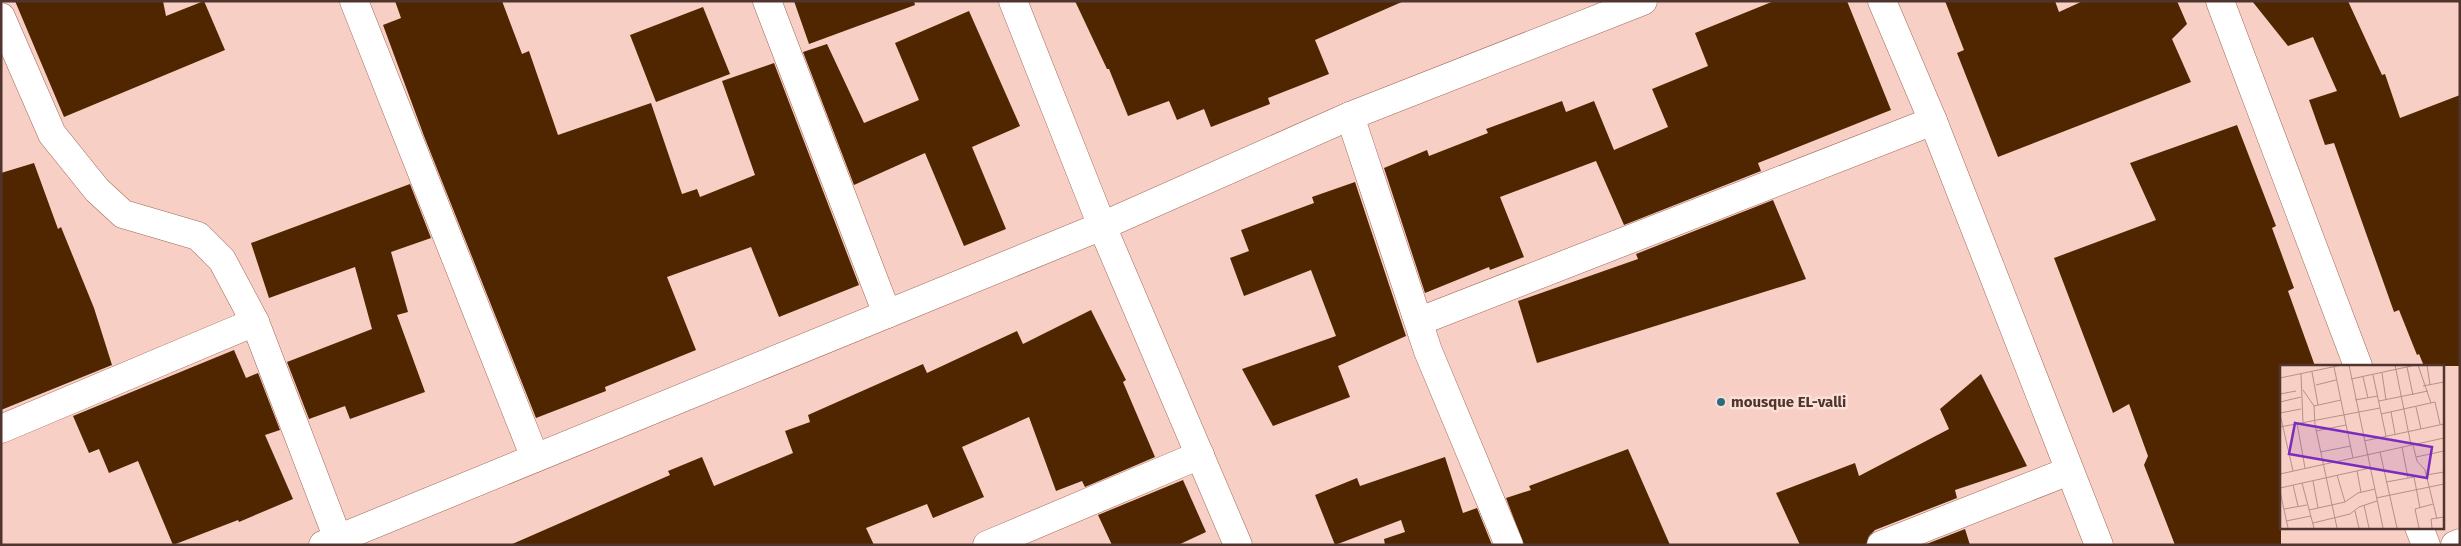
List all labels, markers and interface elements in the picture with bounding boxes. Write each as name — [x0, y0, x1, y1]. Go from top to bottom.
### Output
inset map — [2280, 365, 2444, 528]
place label: mousque EL-valli — [1731, 393, 1846, 411]
marker: mousque EL-valli — [1715, 396, 1727, 408]

